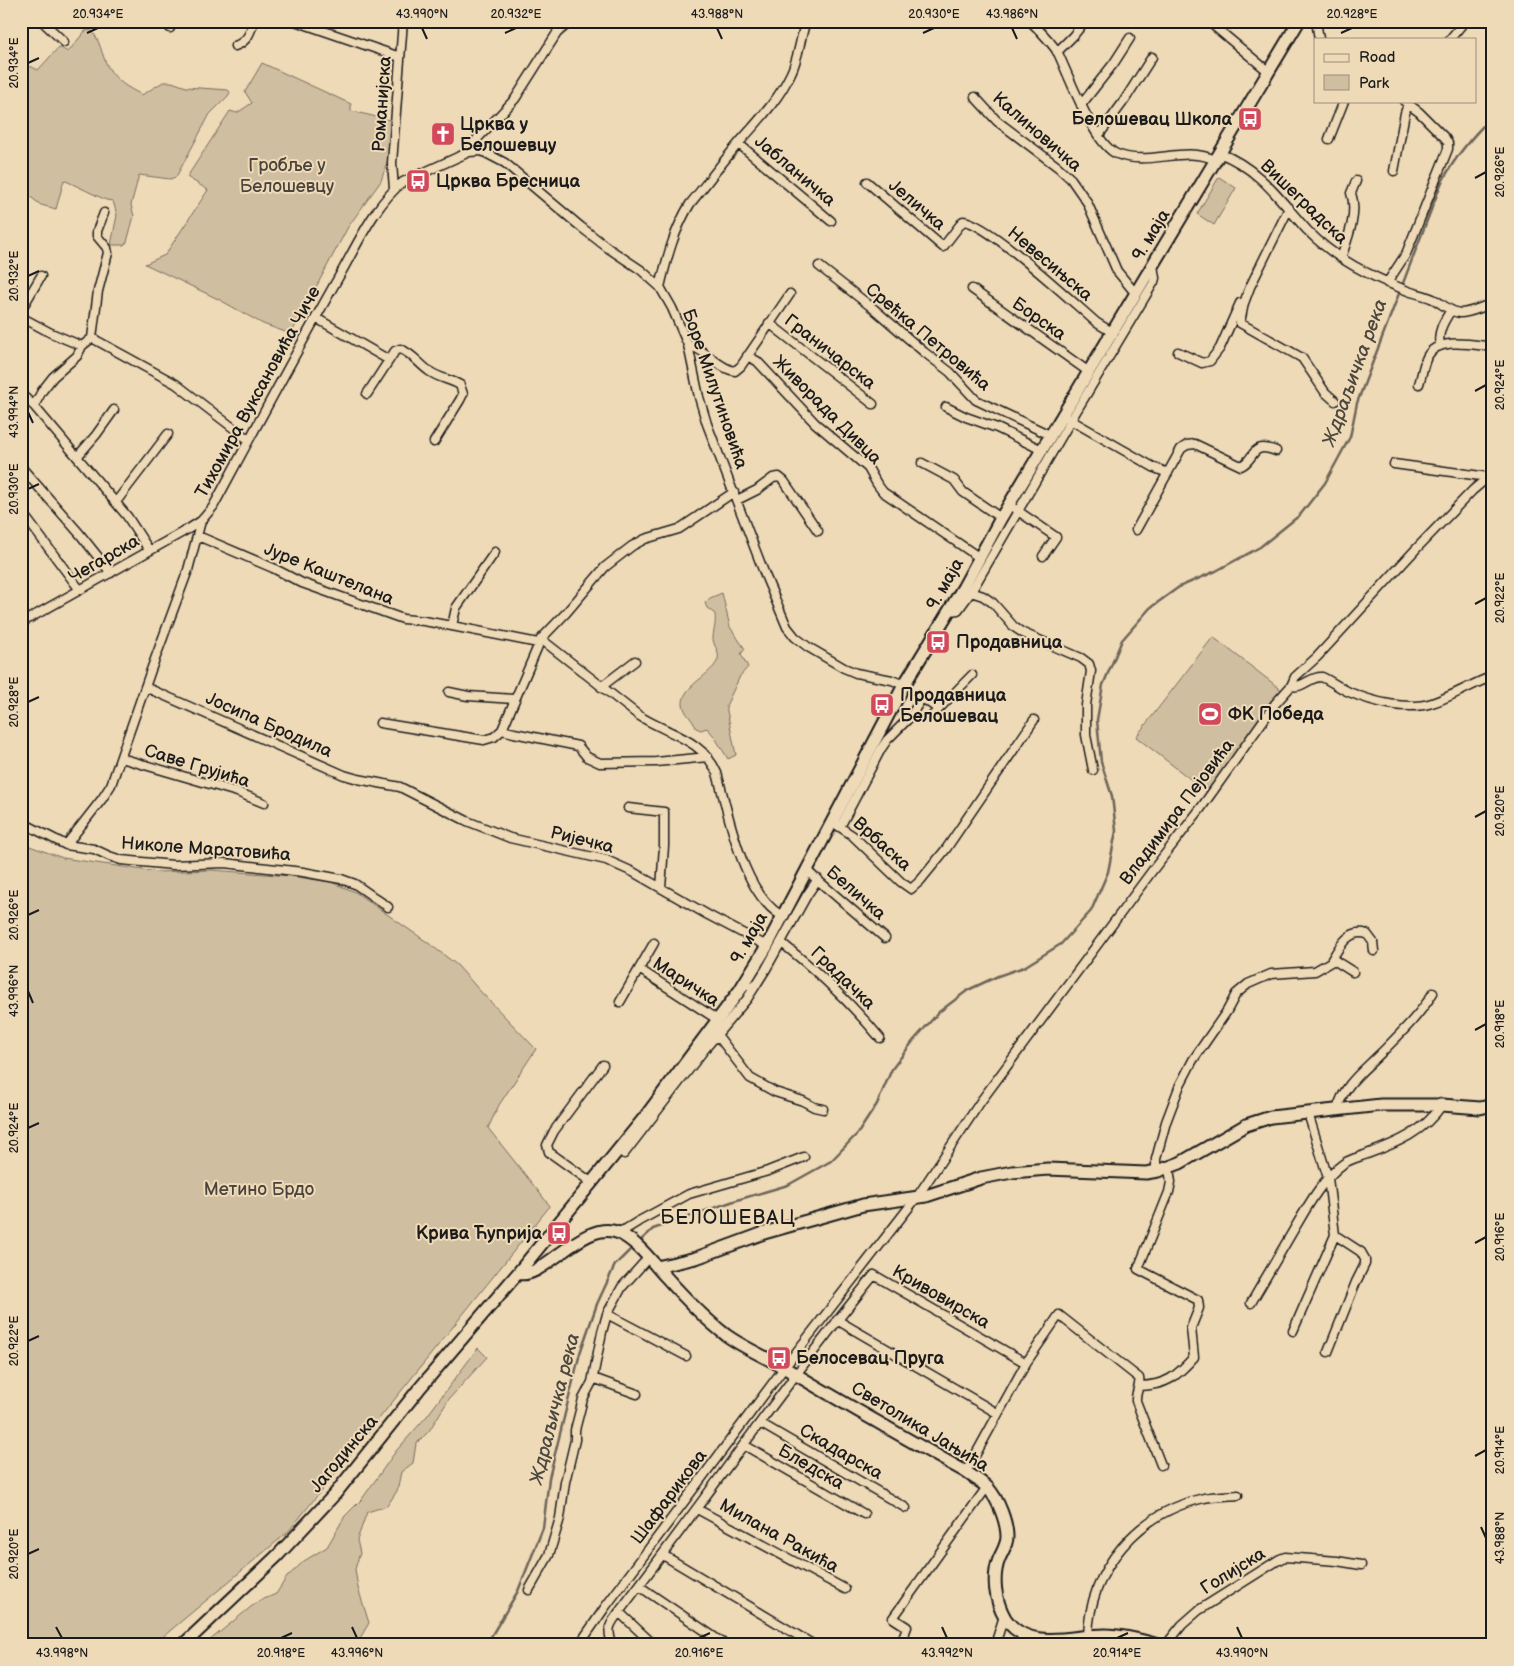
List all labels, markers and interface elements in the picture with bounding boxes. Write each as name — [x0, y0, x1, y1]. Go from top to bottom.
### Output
text: 20.934°E — [72, 7, 124, 22]
text: 43.990°N — [396, 7, 448, 22]
text: 20.932°E — [491, 7, 542, 22]
text: 43.988°N — [691, 7, 743, 22]
text: 20.930°E — [908, 7, 960, 22]
text: 43.986°N — [986, 7, 1038, 22]
text: 20.928°E — [1327, 7, 1378, 22]
text: 20.934°E — [7, 37, 22, 89]
legend — [1314, 38, 1476, 102]
text: Road — [1359, 48, 1395, 67]
street label: Романијска — [368, 55, 396, 153]
text: Park — [1359, 74, 1390, 93]
street label: Калиновичка — [988, 88, 1086, 176]
bus stop icon: Белошевац Школа — [1237, 106, 1263, 132]
place label: Белошевац Школа — [1071, 109, 1233, 130]
place label: Црква у Белошевцу — [460, 114, 557, 156]
church icon: Црква у Белошевцу — [430, 121, 456, 147]
street label: Јабланичка — [750, 131, 840, 211]
text: 20.926°E — [1493, 146, 1508, 198]
park label: Гробље у Белошевцу — [240, 155, 335, 197]
street label: Вишеградска — [1256, 155, 1352, 249]
bus stop icon: Црква Бресница — [405, 168, 431, 194]
place label: Црква Бресница — [436, 171, 581, 192]
street label: Јеличка — [884, 175, 950, 235]
street label: 9. маја — [1128, 205, 1175, 264]
street label: Невесињска — [1003, 222, 1097, 306]
text: 20.932°E — [7, 250, 22, 301]
street label: Срећка Петровића — [861, 279, 995, 396]
street label: Тихомира Вуксановића Чиче — [191, 283, 325, 501]
street label: Борска — [1008, 293, 1070, 345]
water label: Ждраљичка река — [1317, 296, 1392, 451]
street label: Боре Милутиновића — [678, 306, 752, 472]
street label: Граничарска — [780, 310, 880, 394]
street label: Живорада Дивца — [768, 351, 886, 469]
text: 20.924°E — [1493, 360, 1508, 410]
text: 43.994°N — [7, 386, 22, 438]
text: 20.930°E — [7, 463, 22, 515]
street label: Чегарска — [65, 530, 143, 588]
street label: Јуре Каштелана — [261, 538, 397, 610]
street label: 9. маја — [922, 554, 968, 614]
text: 20.922°E — [1493, 573, 1508, 623]
bus stop icon: Продавница — [925, 629, 951, 655]
place label: Продавница — [956, 632, 1063, 653]
text: 20.928°E — [7, 676, 22, 727]
place label: Продавница Белошевац — [900, 685, 1007, 727]
street label: Јосипа Бродила — [203, 688, 336, 762]
bus stop icon: Продавница Белошевац — [869, 692, 895, 718]
sports icon: ФК Победа — [1197, 701, 1223, 727]
place label: ФК Победа — [1228, 704, 1324, 725]
street label: Владимира Пејовића — [1115, 735, 1239, 889]
street label: Саве Грујића — [142, 740, 253, 792]
text: 20.920°E — [1493, 785, 1508, 837]
street label: Врбаска — [849, 812, 916, 876]
street label: Ријечка — [548, 822, 616, 858]
street label: Николе Маратовића — [121, 833, 292, 865]
street label: Беличка — [822, 861, 890, 925]
text: 20.926°E — [7, 889, 22, 941]
street label: 9. маја — [726, 908, 772, 968]
street label: Градачка — [806, 942, 880, 1014]
street label: Маричка — [649, 953, 724, 1011]
text: 43.996°N — [7, 965, 22, 1017]
text: 20.918°E — [1493, 1000, 1508, 1048]
text: 20.924°E — [7, 1103, 22, 1153]
park label: Метино Брдо — [204, 1179, 314, 1200]
district label: БЕЛОШЕВАЦ — [660, 1206, 796, 1230]
text: 20.916°E — [1493, 1213, 1508, 1261]
bus stop icon: Крива Ћуприја — [546, 1220, 572, 1246]
place label: Крива Ћуприја — [416, 1223, 543, 1244]
street label: Кривовирска — [889, 1261, 994, 1334]
text: 20.922°E — [7, 1316, 22, 1366]
water label: Ждраљичка река — [525, 1331, 585, 1488]
bus stop icon: Белосевац Пруга — [766, 1345, 792, 1371]
place label: Белосевац Пруга — [796, 1348, 945, 1369]
street label: Светолика Јањића — [847, 1378, 993, 1477]
street label: Јагодинска — [306, 1411, 383, 1497]
street label: Скадарска — [796, 1420, 887, 1484]
text: 20.914°E — [1493, 1426, 1508, 1474]
street label: Бледска — [774, 1440, 848, 1494]
street label: Шафарикова — [627, 1445, 712, 1548]
street label: Милана Ракића — [716, 1495, 843, 1578]
text: 43.988°N — [1493, 1512, 1508, 1564]
text: 20.920°E — [7, 1528, 22, 1580]
street label: Голијска — [1197, 1543, 1270, 1599]
text: 43.998°N — [36, 1646, 88, 1661]
text: 20.918°E — [257, 1646, 305, 1661]
text: 43.996°N — [331, 1646, 383, 1661]
text: 20.916°E — [675, 1646, 723, 1661]
text: 43.992°N — [921, 1646, 973, 1661]
text: 20.914°E — [1093, 1646, 1141, 1661]
text: 43.990°N — [1216, 1646, 1268, 1661]

